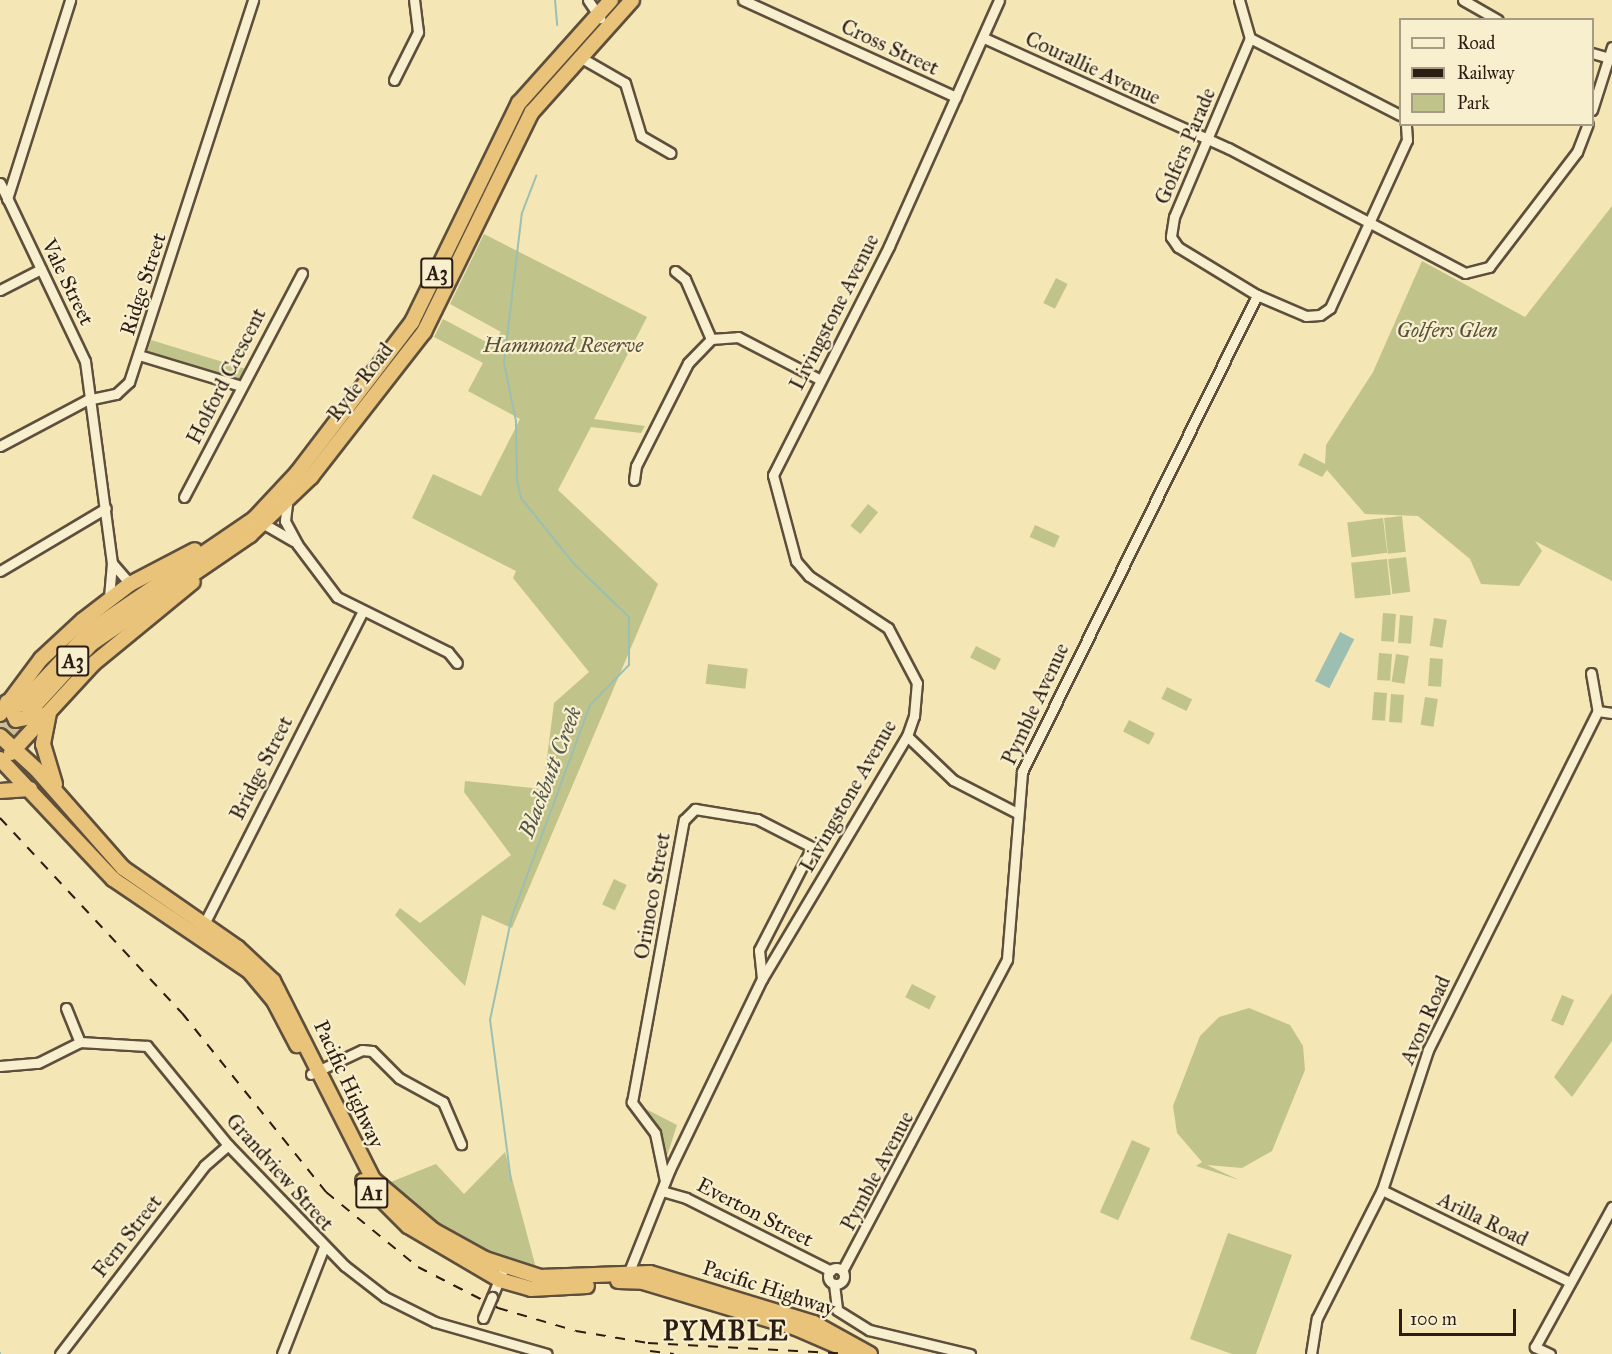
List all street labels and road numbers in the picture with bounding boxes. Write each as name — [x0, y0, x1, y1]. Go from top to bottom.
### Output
street label: Cross Street — [837, 13, 943, 81]
street label: Courallie Avenue — [1021, 26, 1165, 110]
street label: Golfers Parade — [1149, 84, 1221, 208]
street label: Ridge Street — [115, 230, 171, 338]
street label: Livingstone Avenue — [784, 230, 884, 394]
street label: Vale Street — [36, 235, 100, 329]
road number: A3 — [419, 256, 455, 290]
street label: Holford Crescent — [181, 304, 271, 448]
street label: Ryde Road — [322, 338, 398, 426]
street label: Pymble Avenue — [996, 639, 1074, 769]
road number: A3 — [55, 644, 91, 678]
street label: Bridge Street — [224, 712, 298, 824]
street label: Livingstone Avenue — [794, 715, 902, 877]
street label: Orinoco Street — [628, 831, 676, 961]
street label: Avon Road — [1394, 972, 1456, 1068]
street label: Pacific Highway — [308, 1016, 390, 1152]
street label: Pymble Avenue — [835, 1107, 919, 1235]
street label: Grandview Street — [221, 1108, 339, 1236]
street label: Everton Street — [693, 1172, 817, 1252]
road number: A1 — [354, 1176, 390, 1210]
street label: Arilla Road — [1434, 1186, 1532, 1252]
street label: Fern Street — [87, 1190, 167, 1282]
street label: Pacific Highway — [699, 1255, 839, 1321]

